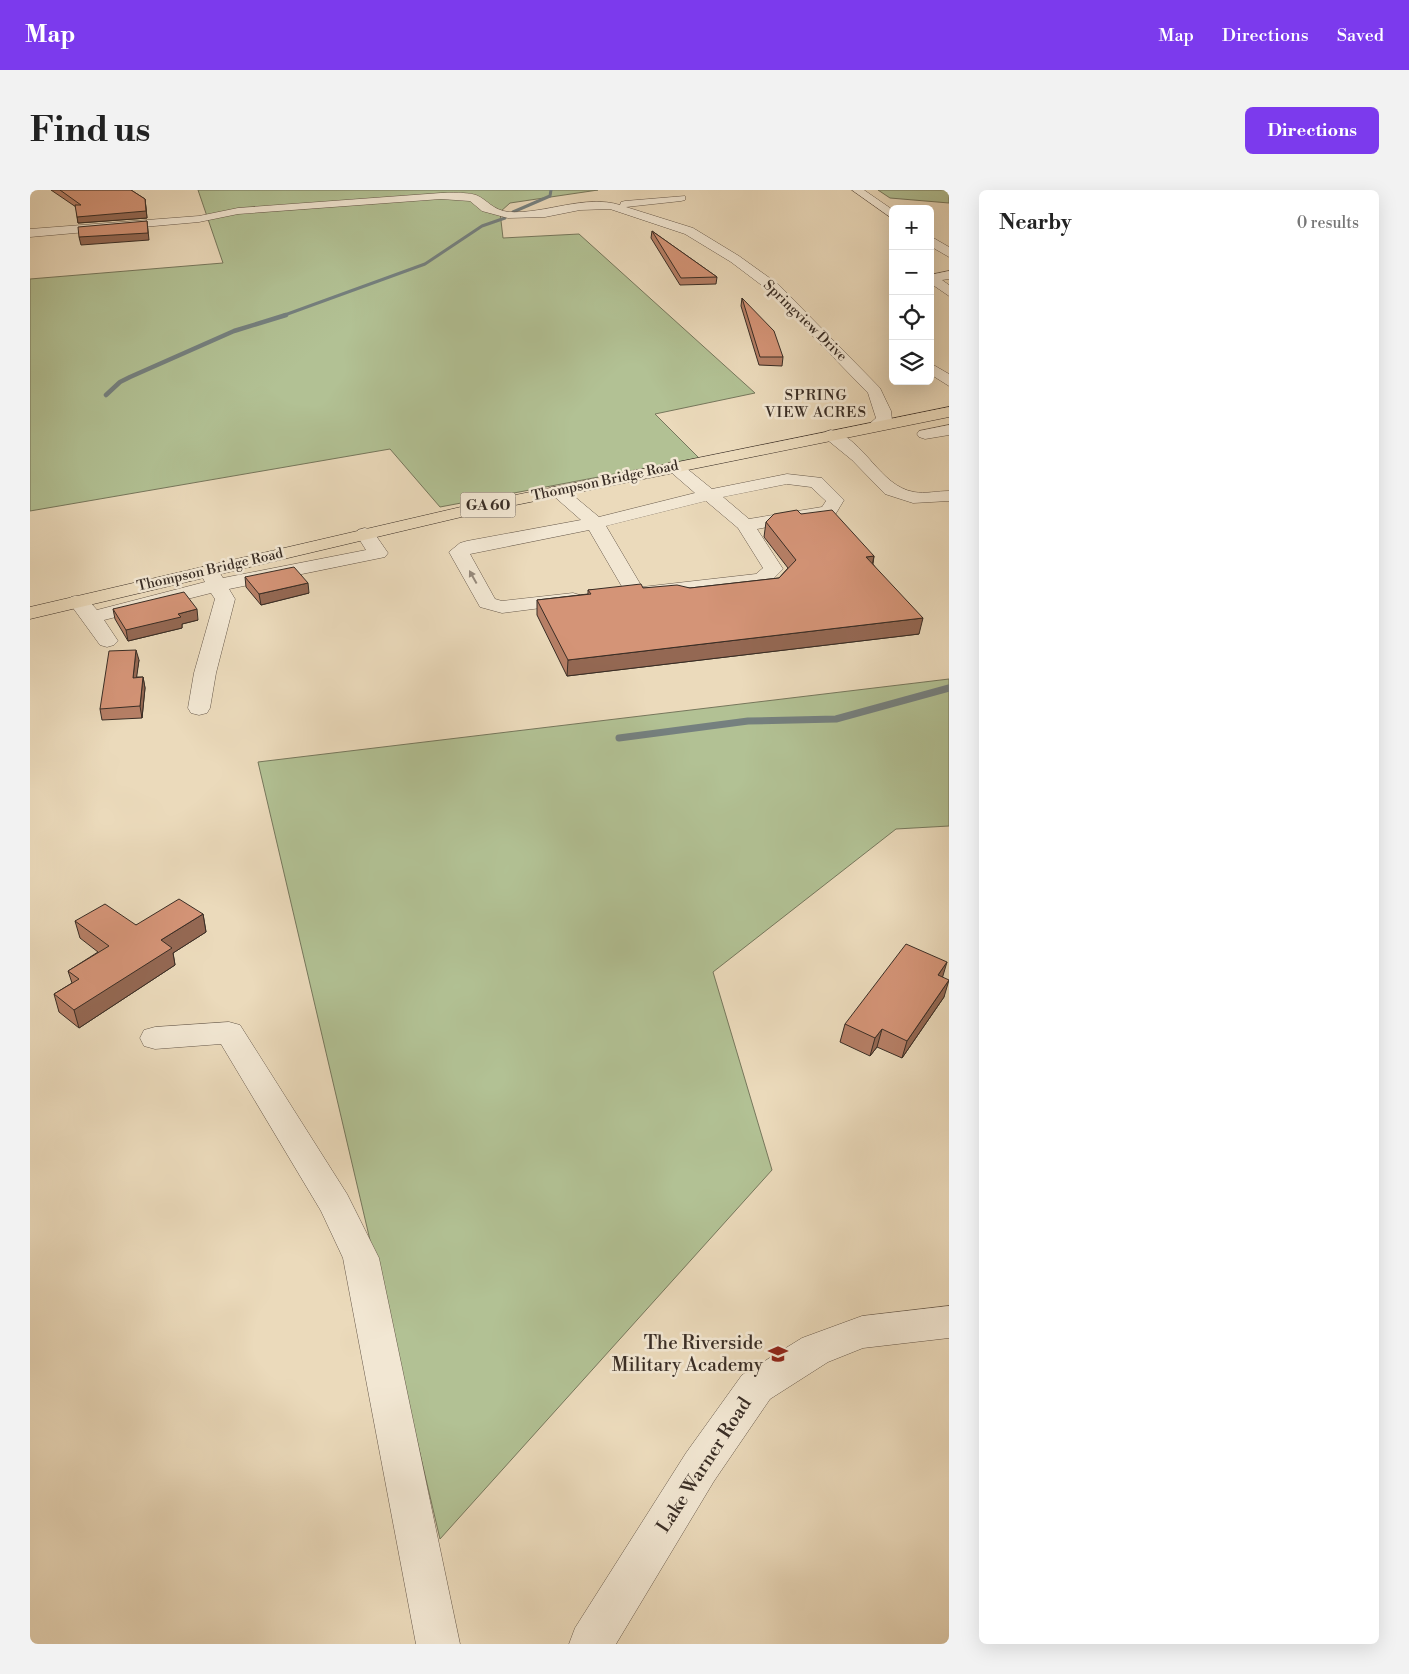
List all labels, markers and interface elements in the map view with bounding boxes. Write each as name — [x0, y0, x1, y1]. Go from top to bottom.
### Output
text: Map — [25, 20, 75, 50]
text: Map — [1158, 24, 1194, 47]
text: Directions — [1222, 24, 1309, 47]
text: Saved — [1337, 24, 1384, 47]
button: Directions — [1245, 107, 1379, 154]
text: Find us — [30, 109, 150, 152]
map controls — [889, 205, 934, 385]
button: + — [889, 205, 934, 250]
text: Nearby — [999, 210, 1072, 236]
text: 0 results — [1297, 213, 1359, 233]
button: − — [889, 250, 934, 295]
street label: Springview Drive — [759, 277, 851, 365]
button: locate — [889, 295, 934, 340]
button: layers — [889, 340, 934, 385]
district label: SPRING VIEW ACRES — [764, 386, 867, 422]
street label: Thompson Bridge Road — [530, 457, 680, 505]
road number: GA 60 — [460, 492, 516, 518]
street label: Thompson Bridge Road — [135, 544, 285, 596]
one-way arrow — [469, 570, 477, 585]
place label: The Riverside Military Academy — [612, 1331, 764, 1377]
school or university icon: The Riverside Military Academy — [767, 1343, 789, 1365]
street label: Lake Warner Road — [651, 1393, 757, 1537]

